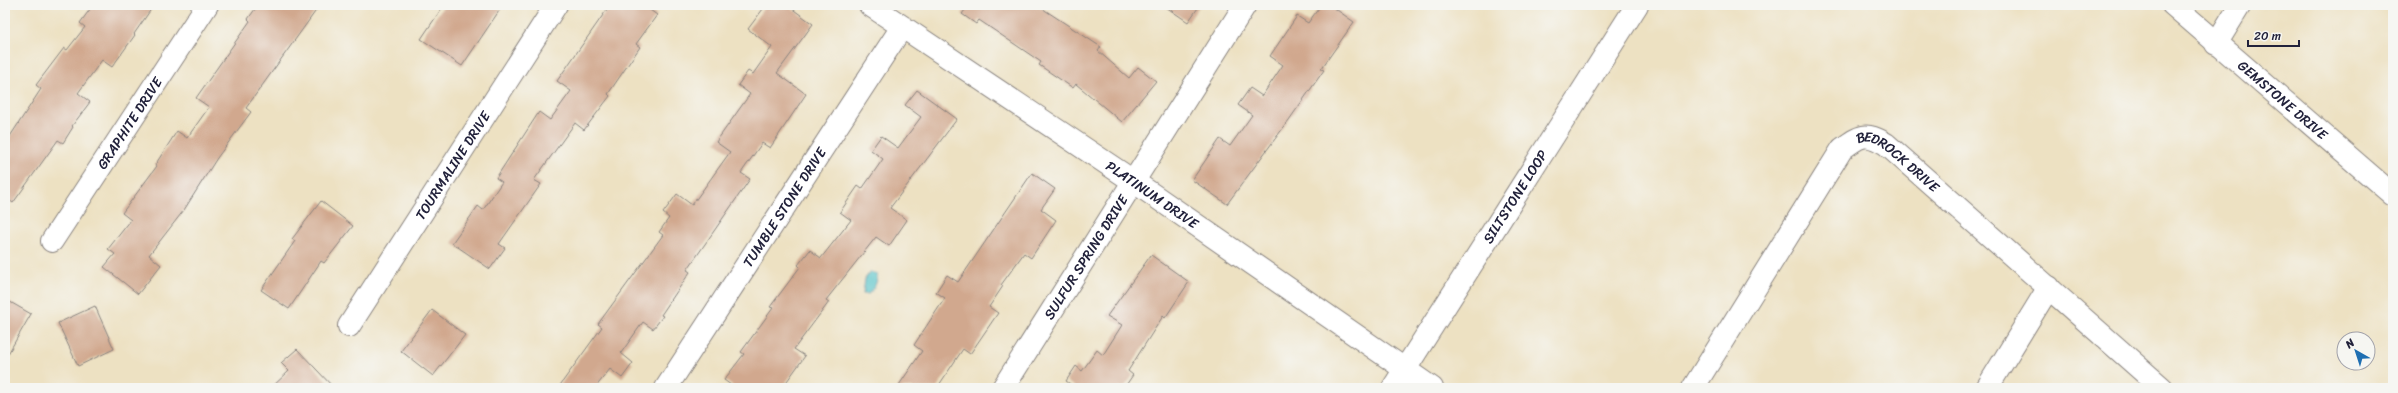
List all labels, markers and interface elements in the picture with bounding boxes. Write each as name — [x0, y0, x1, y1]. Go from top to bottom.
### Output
scale bar — [2248, 22, 2299, 48]
text: 20 m — [2254, 25, 2281, 47]
street label: GEMSTONE DRIVE — [2232, 53, 2334, 147]
street label: GRAPHITE DRIVE — [90, 71, 170, 174]
street label: TOURMALINE DRIVE — [408, 105, 498, 225]
street label: BEDROCK DRIVE — [1852, 124, 1946, 199]
street label: TUMBLE STONE DRIVE — [736, 141, 833, 272]
street label: SILTSTONE LOOP — [1476, 144, 1555, 248]
street label: PLATINUM DRIVE — [1101, 154, 1205, 236]
street label: SULFUR SPRING DRIVE — [1037, 188, 1135, 324]
north arrow — [2336, 331, 2376, 371]
text: N — [2340, 334, 2359, 354]

